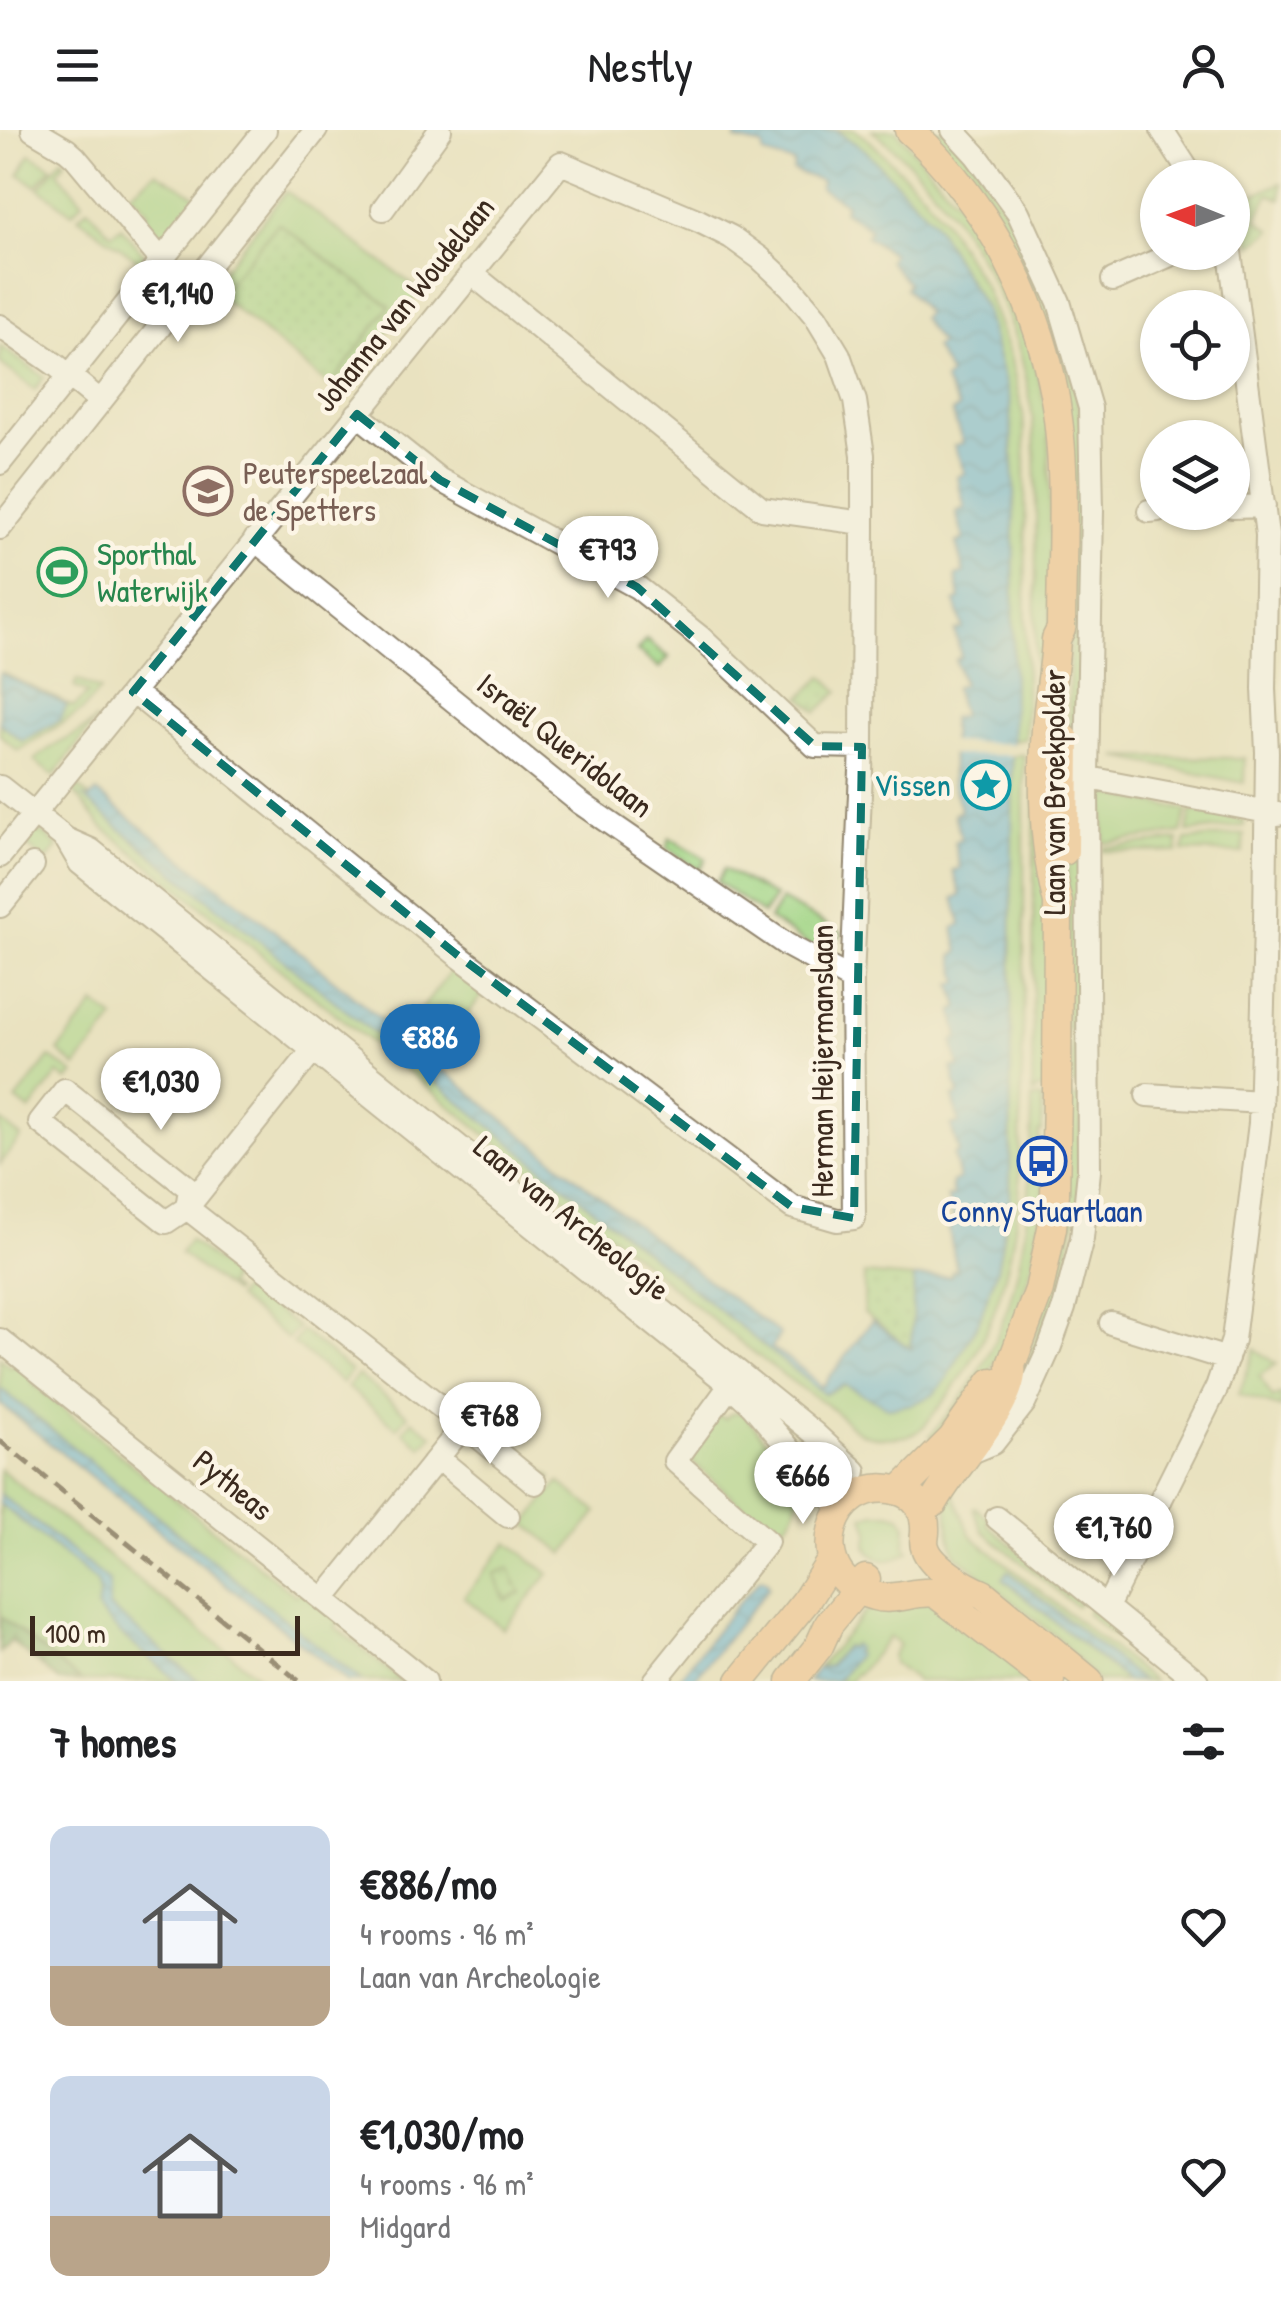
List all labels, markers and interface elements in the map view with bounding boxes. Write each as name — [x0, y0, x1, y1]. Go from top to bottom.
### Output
text: Nestly — [588, 35, 693, 96]
icon: menu — [50, 38, 105, 93]
icon: person — [1176, 38, 1231, 93]
north arrow — [1140, 160, 1250, 270]
map controls — [1140, 160, 1250, 530]
street label: Johanna van Woudelaan — [303, 187, 504, 420]
pin: €1,140 — [97, 260, 259, 345]
text: €1,140 — [142, 271, 214, 314]
button: locate — [1140, 290, 1250, 400]
button: layers — [1140, 420, 1250, 530]
place label: Peuterspeelzaal de Spetters — [243, 451, 428, 531]
school or university icon: Peuterspeelzaal de Spetters — [182, 465, 234, 517]
pin: €793 — [549, 516, 667, 601]
text: €793 — [579, 527, 637, 570]
place label: Sporthal Waterwijk — [97, 532, 208, 612]
sports icon: Sporthal Waterwijk — [36, 546, 88, 598]
street label: Israël Queridolaan — [468, 662, 662, 827]
street label: Laan van Broekpolder — [1032, 669, 1075, 915]
place icon: Vissen — [960, 759, 1012, 811]
place label: Vissen — [874, 763, 951, 806]
street label: Herman Heijermanslaan — [800, 925, 843, 1197]
pin: €886 — [371, 1004, 489, 1089]
text: €886 — [402, 1015, 458, 1058]
pin: €1,030 — [80, 1048, 242, 1133]
text: €1,030 — [123, 1059, 199, 1102]
street label: Laan van Archeologie — [465, 1125, 680, 1310]
bus stop icon: Conny Stuartlaan — [1016, 1135, 1068, 1187]
place label: Conny Stuartlaan — [941, 1189, 1143, 1232]
pin: €768 — [431, 1382, 549, 1467]
text: €768 — [461, 1393, 519, 1436]
street label: Pytheas — [184, 1439, 282, 1530]
pin: €666 — [744, 1442, 862, 1527]
text: €666 — [776, 1453, 830, 1496]
pin: €1,760 — [1033, 1494, 1195, 1579]
text: €1,760 — [1076, 1505, 1152, 1548]
scale bar — [30, 1611, 300, 1656]
text: 100 m — [45, 1614, 106, 1652]
text: 7 homes — [50, 1713, 176, 1770]
icon: filters — [1176, 1714, 1231, 1769]
text: €886/mo — [360, 1855, 497, 1912]
icon: home — [130, 1866, 250, 1986]
icon: heart — [1176, 1899, 1231, 1954]
text: 4 rooms · 96 m² — [360, 1912, 534, 1955]
text: Laan van Archeologie — [360, 1955, 601, 1998]
text: €1,030/mo — [360, 2105, 524, 2162]
icon: home — [130, 2116, 250, 2236]
icon: heart — [1176, 2149, 1231, 2204]
text: 4 rooms · 96 m² — [360, 2162, 534, 2205]
text: Midgard — [360, 2205, 450, 2248]

